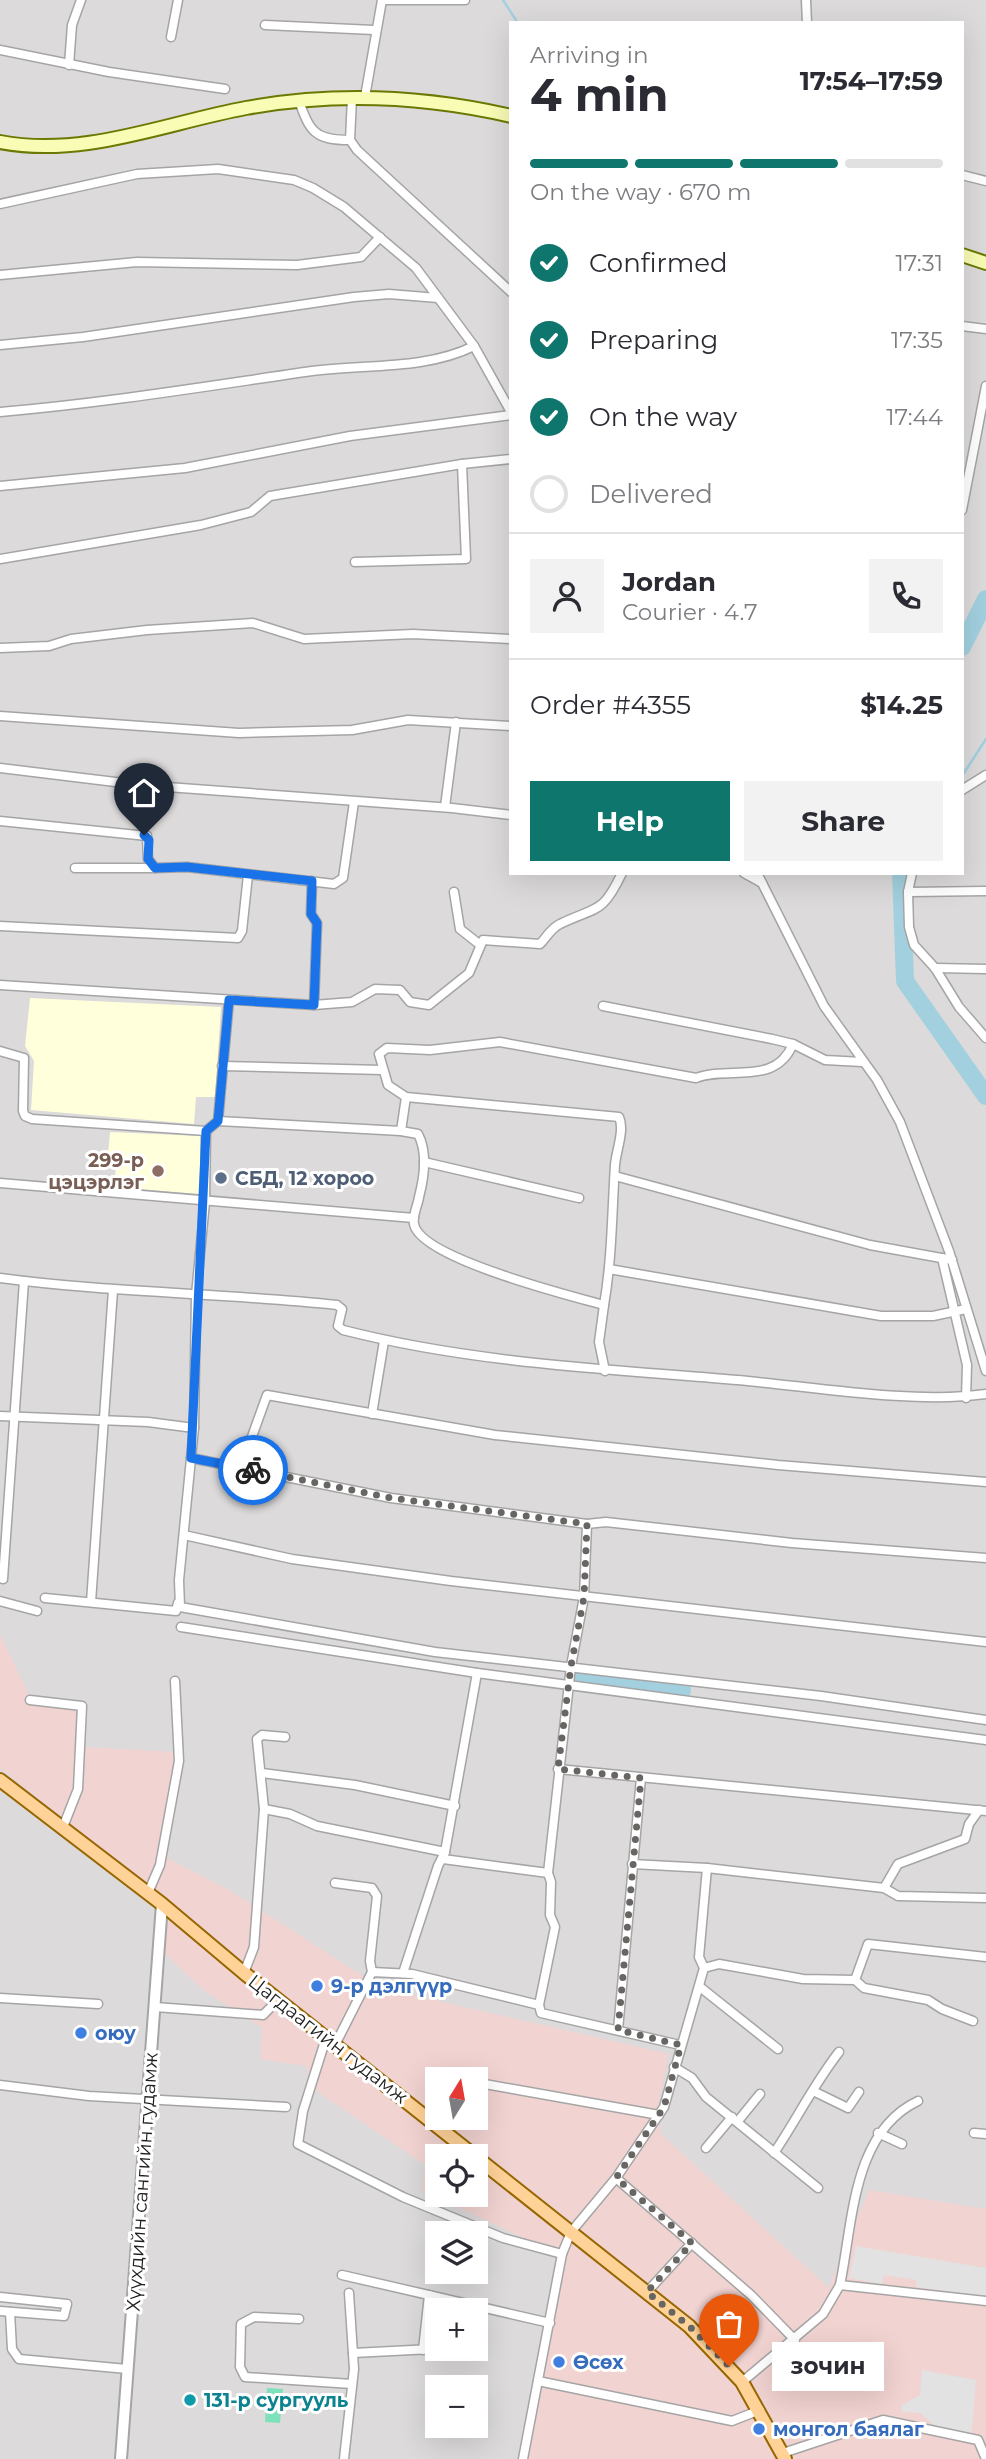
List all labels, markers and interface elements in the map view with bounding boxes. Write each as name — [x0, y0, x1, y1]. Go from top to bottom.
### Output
text: Arriving in — [530, 41, 649, 69]
text: 17:54–17:59 — [800, 65, 943, 97]
text: 4 min — [530, 66, 669, 123]
text: On the way · 670 m — [530, 178, 751, 206]
icon: check — [530, 244, 568, 282]
text: Confirmed — [589, 247, 728, 279]
text: 17:31 — [895, 249, 943, 277]
icon: check — [530, 321, 568, 359]
text: Preparing — [589, 324, 718, 356]
text: 17:35 — [891, 326, 943, 354]
icon: check — [530, 398, 568, 436]
text: On the way — [589, 401, 737, 433]
text: 17:44 — [886, 403, 943, 431]
text: Delivered — [589, 478, 713, 510]
button: person — [530, 559, 604, 633]
button: phone — [869, 559, 943, 633]
text: Jordan — [622, 566, 716, 598]
text: Courier · 4.7 — [622, 598, 758, 626]
text: Order #4355 — [530, 689, 691, 721]
text: $14.25 — [860, 689, 943, 721]
pin — [114, 763, 174, 835]
icon: home — [125, 774, 163, 812]
button: Help — [530, 781, 730, 861]
button: Share — [744, 781, 943, 861]
place label: 299-р цэцэрлэг — [48, 1149, 144, 1194]
marker: 299-р цэцэрлэг — [150, 1163, 166, 1179]
place label: СБД, 12 хороо — [235, 1167, 374, 1190]
marker: СБД, 12 хороо — [213, 1170, 229, 1186]
courier — [218, 1435, 288, 1505]
icon: bike — [234, 1451, 272, 1489]
street label: Цагдаагийн гудамж — [244, 1970, 413, 2109]
place label: 9-р дэлгүүр — [331, 1975, 452, 1998]
marker: 9-р дэлгүүр — [309, 1978, 325, 1994]
place label: оюу — [95, 2022, 136, 2045]
marker: оюу — [73, 2025, 89, 2041]
street label: Хүүхдийн сангийн гудамж — [121, 2051, 163, 2312]
north arrow — [425, 2067, 488, 2130]
map controls — [425, 2067, 488, 2438]
button: locate — [425, 2144, 488, 2207]
button: layers — [425, 2221, 488, 2284]
pin — [699, 2294, 759, 2366]
button: + — [425, 2298, 488, 2361]
icon: bag — [710, 2305, 748, 2343]
callout: зочин — [771, 2342, 883, 2390]
place label: Өсөх — [573, 2351, 624, 2374]
text: зочин — [791, 2352, 865, 2380]
marker: Өсөх — [551, 2354, 567, 2370]
button: − — [425, 2375, 488, 2438]
place label: 131-р сургууль — [204, 2389, 349, 2412]
marker: 131-р сургууль — [182, 2392, 198, 2408]
place label: монгол баялаг — [773, 2418, 924, 2441]
marker: монгол баялаг — [751, 2421, 767, 2437]

